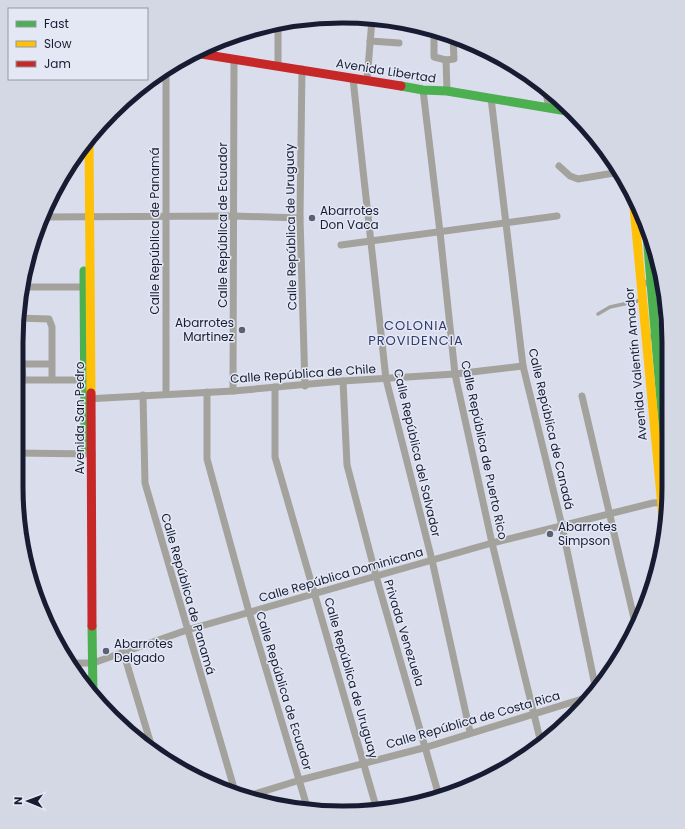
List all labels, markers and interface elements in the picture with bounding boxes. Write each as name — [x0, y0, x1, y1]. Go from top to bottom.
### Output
legend — [8, 8, 148, 80]
text: Fast — [44, 15, 69, 32]
text: Slow — [44, 35, 72, 52]
street label: Avenida Libertad — [335, 54, 437, 87]
text: Jam — [44, 55, 71, 72]
street label: Calle República de Ecuador — [214, 142, 231, 308]
street label: Calle República de Uruguay — [281, 143, 300, 311]
street label: Calle República de Panamá — [146, 147, 163, 315]
place label: Abarrotes Don Vaca — [320, 202, 379, 233]
marker: Abarrotes Don Vaca — [307, 213, 317, 223]
street label: Avenida Valentín Amador — [620, 286, 651, 441]
place label: Abarrotes Martinez — [175, 314, 234, 345]
district label: COLONIA PROVIDENCIA — [368, 316, 464, 350]
marker: Abarrotes Martinez — [237, 325, 247, 335]
street label: Calle República de Canadá — [525, 346, 578, 511]
street label: Calle República de Puerto Rico — [457, 359, 512, 541]
street label: Calle República de Chile — [229, 360, 376, 387]
street label: Avenida San Pedro — [71, 361, 88, 475]
street label: Calle República del Salvador — [390, 367, 445, 539]
street label: Calle República de Panamá — [157, 511, 220, 677]
place label: Abarrotes Simpson — [558, 518, 617, 549]
marker: Abarrotes Simpson — [545, 529, 555, 539]
street label: Calle República Dominicana — [257, 543, 425, 606]
street label: Privada Venezuela — [380, 577, 429, 688]
street label: Calle República de Uruguay — [320, 595, 383, 761]
street label: Calle República de Ecuador — [252, 609, 317, 773]
place label: Abarrotes Delgado — [114, 635, 173, 666]
marker: Abarrotes Delgado — [101, 646, 111, 656]
street label: Calle República de Costa Rica — [384, 686, 562, 753]
north arrow — [8, 781, 48, 821]
text: N — [10, 797, 26, 805]

